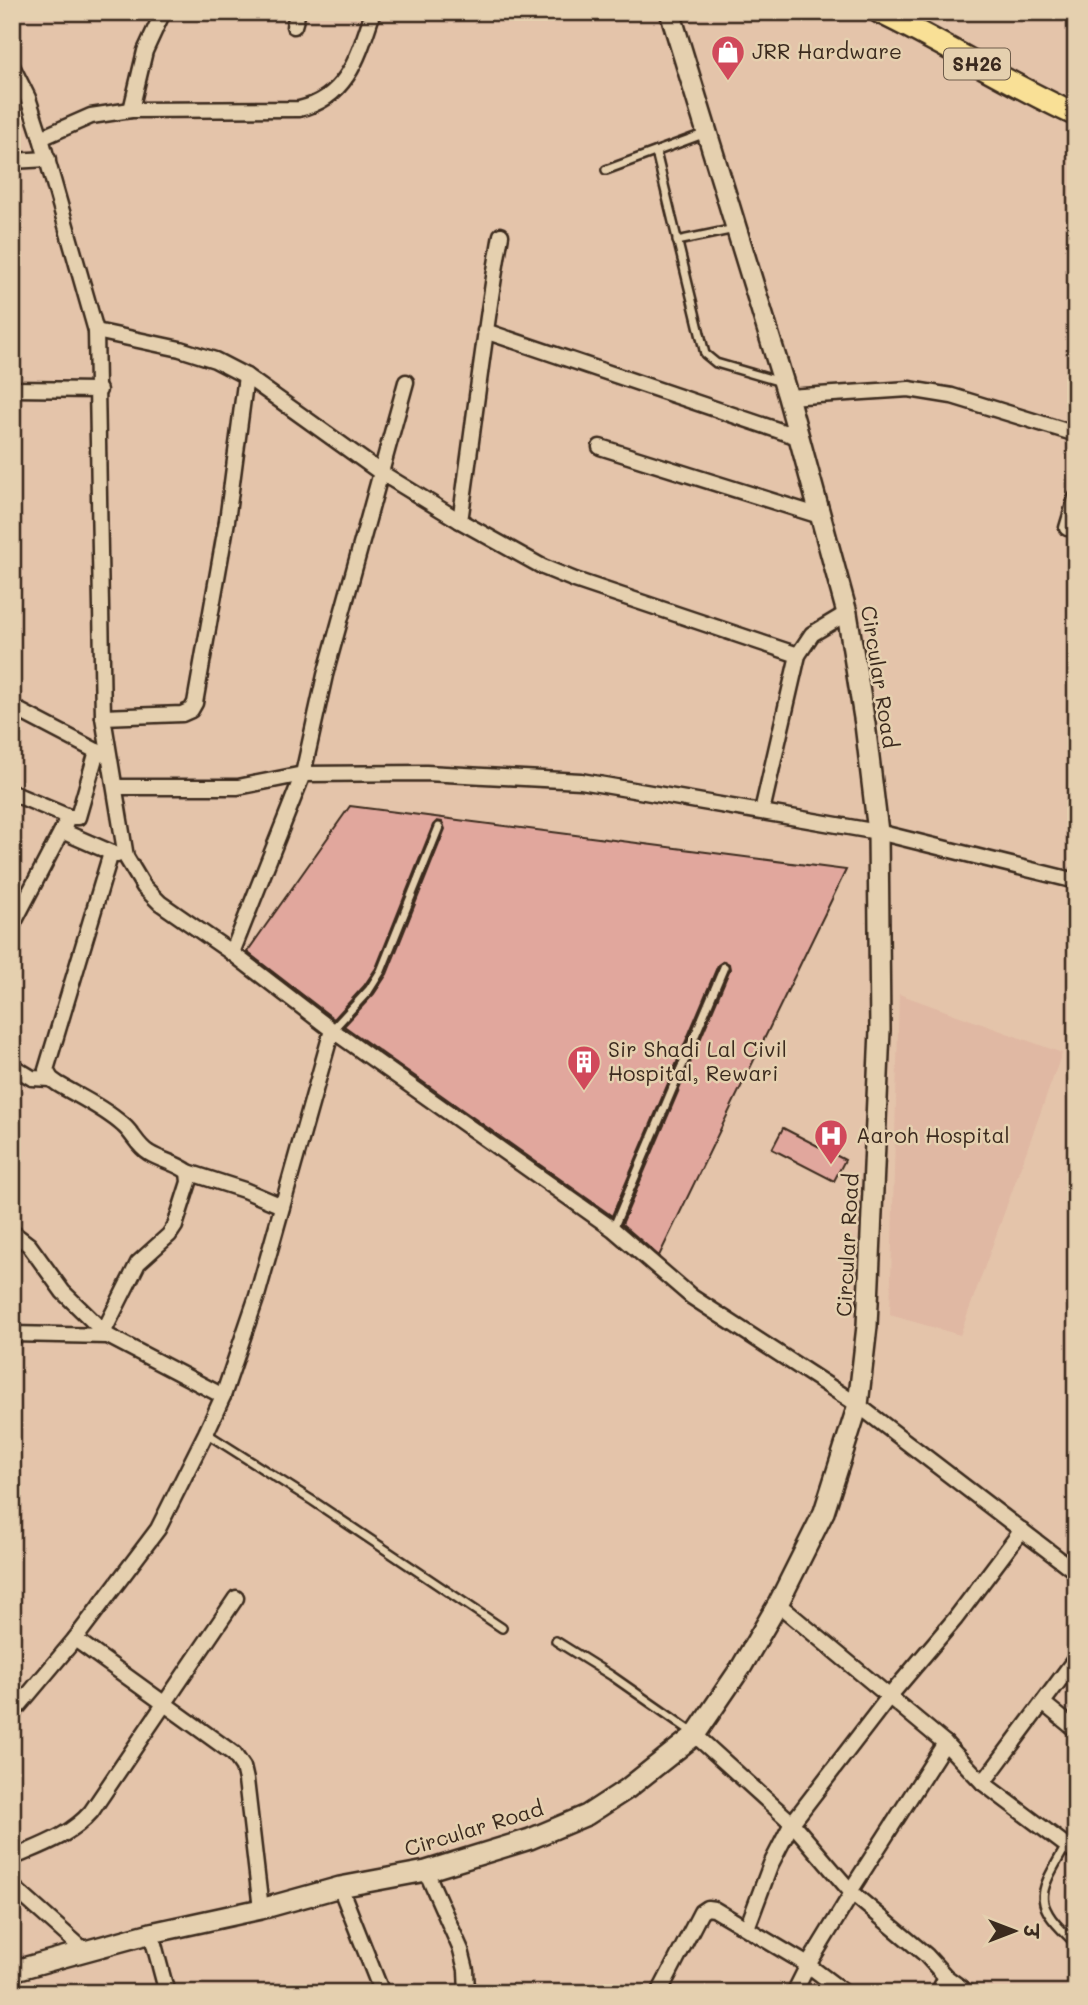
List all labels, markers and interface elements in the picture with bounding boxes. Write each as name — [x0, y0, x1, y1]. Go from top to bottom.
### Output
shop icon: JRR Hardware — [709, 33, 747, 82]
place label: JRR Hardware — [752, 37, 902, 64]
road number: SH26 — [944, 48, 1010, 80]
street label: Circular Road — [856, 604, 905, 750]
place label: Sir Shadi Lal Civil Hospital, Rewari — [608, 1035, 787, 1086]
building icon: Sir Shadi Lal Civil Hospital, Rewari — [565, 1043, 603, 1092]
hospital icon: Aaroh Hospital — [812, 1117, 850, 1166]
place label: Aaroh Hospital — [856, 1121, 1010, 1148]
street label: Circular Road — [829, 1172, 864, 1317]
street label: Circular Road — [401, 1794, 546, 1861]
north arrow — [979, 1896, 1050, 1966]
text: उ — [1019, 1923, 1044, 1940]

